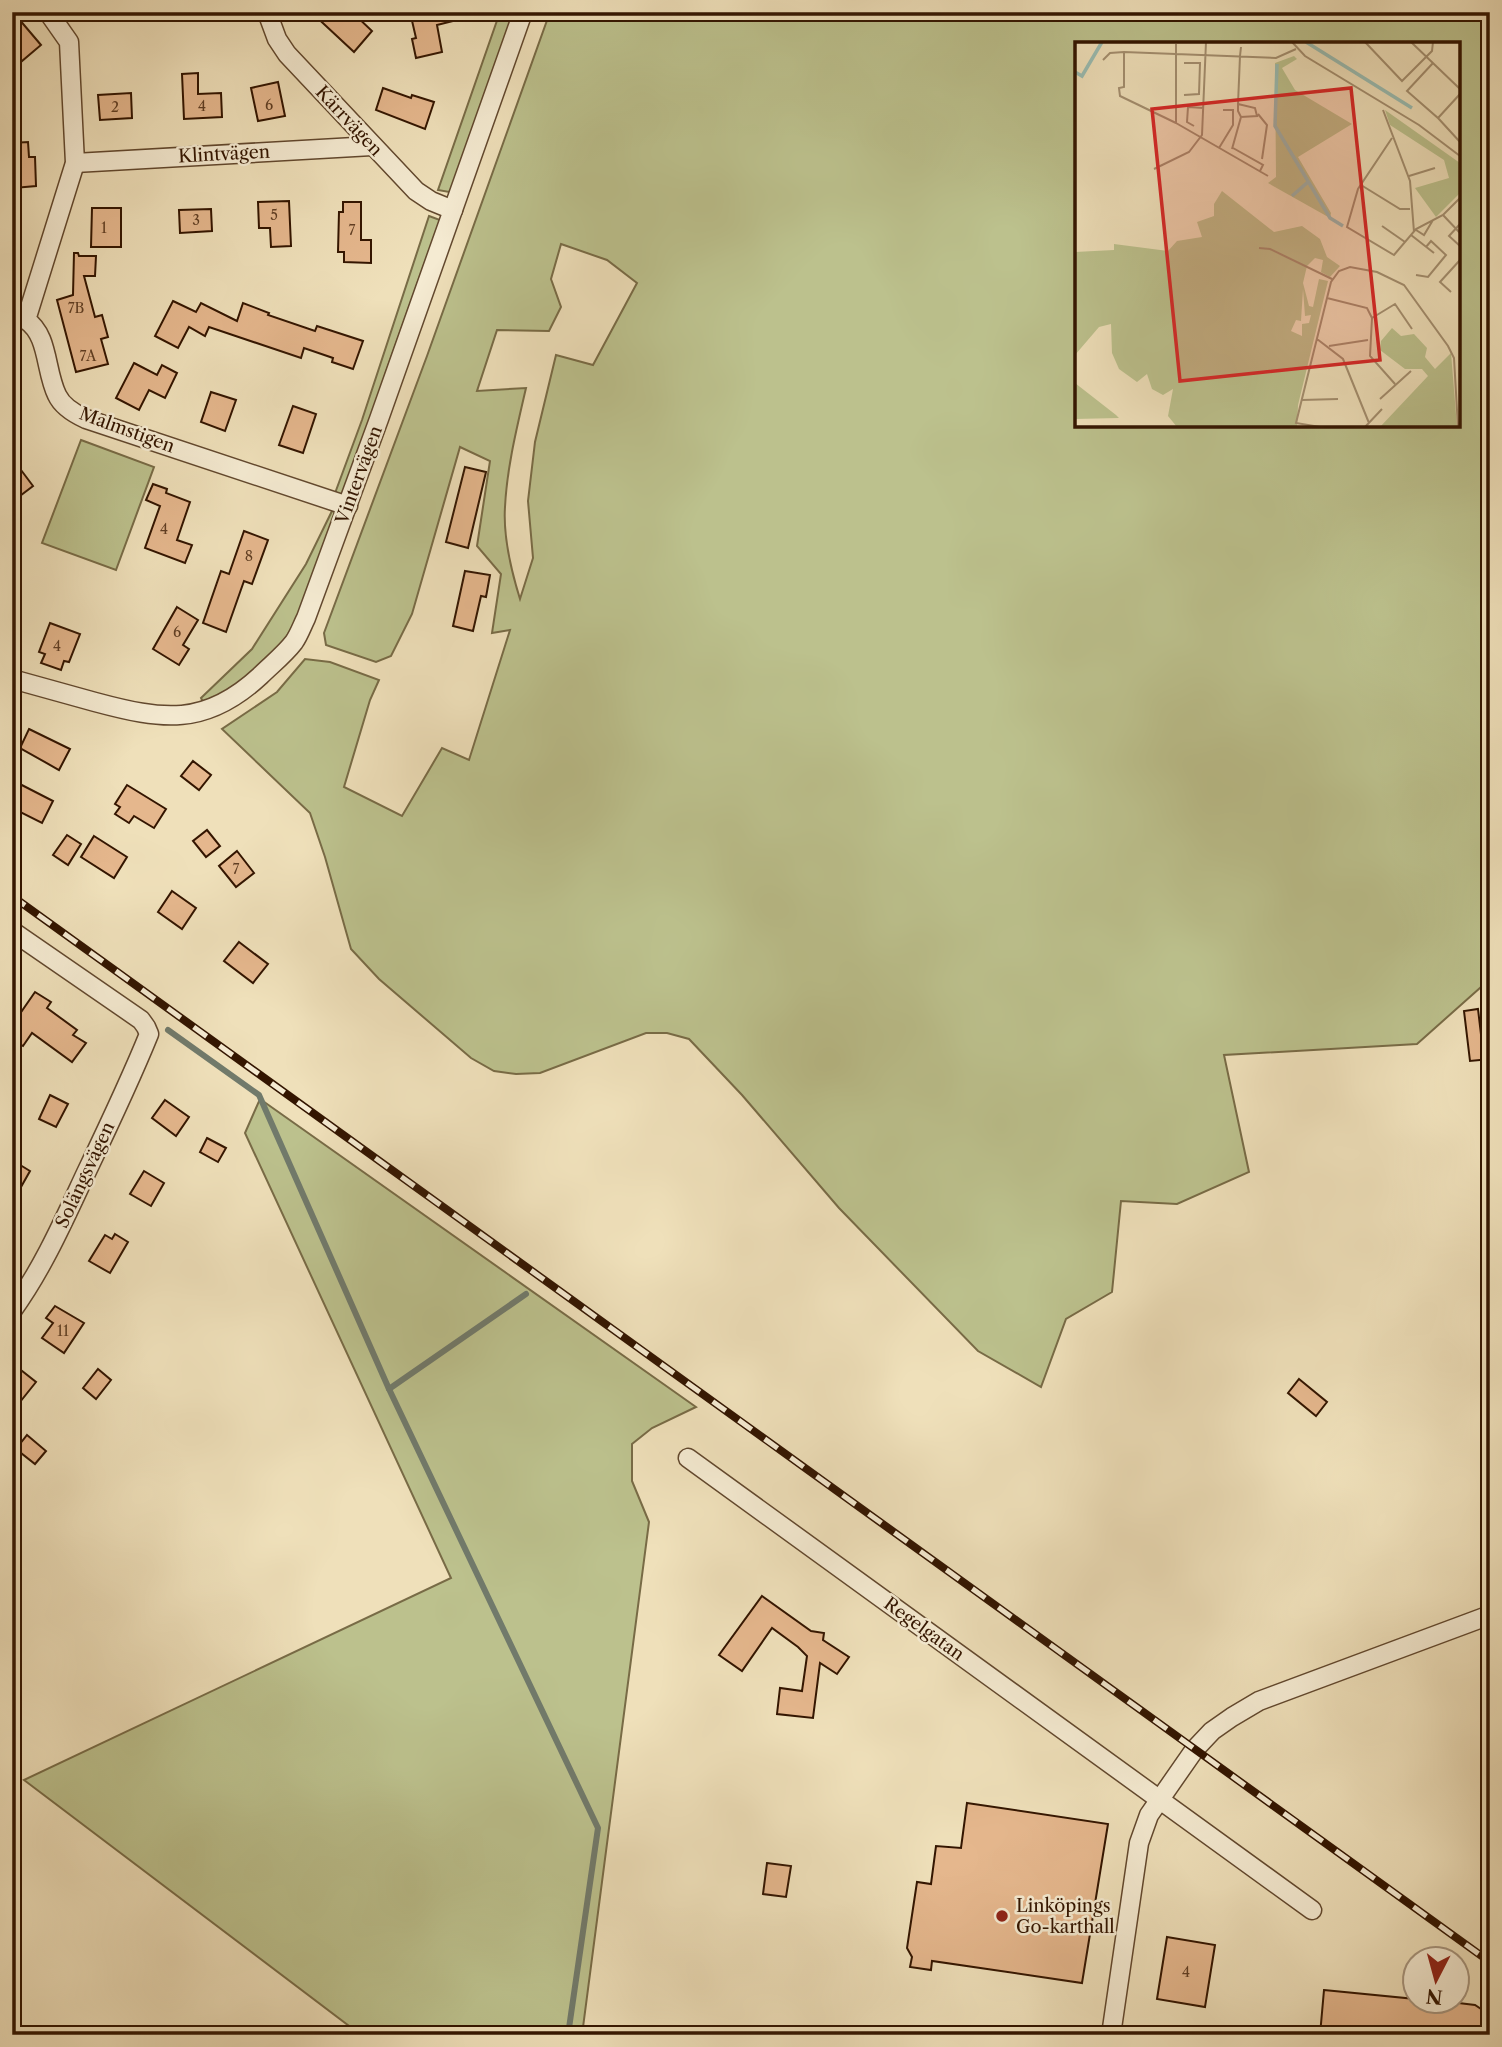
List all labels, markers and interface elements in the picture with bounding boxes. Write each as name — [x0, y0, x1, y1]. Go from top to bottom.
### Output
inset map — [1075, 42, 1460, 427]
street label: Kärrvägen — [311, 81, 387, 161]
house number: 6 — [265, 96, 273, 114]
house number: 4 — [198, 97, 206, 115]
house number: 2 — [111, 98, 119, 116]
street label: Klintvägen — [178, 141, 270, 167]
house number: 5 — [270, 206, 278, 224]
house number: 3 — [192, 211, 200, 229]
house number: 1 — [101, 219, 107, 237]
house number: 7 — [349, 221, 356, 239]
house number: 7B — [68, 299, 85, 317]
house number: 7A — [80, 347, 97, 365]
street label: Malmstigen — [76, 403, 178, 457]
street label: Vintervägen — [331, 423, 387, 528]
house number: 4 — [160, 520, 168, 538]
house number: 8 — [245, 547, 253, 565]
house number: 6 — [173, 623, 181, 641]
house number: 4 — [53, 637, 61, 655]
house number: 7 — [233, 860, 240, 878]
street label: Solängsvägen — [51, 1118, 119, 1232]
house number: 11 — [57, 1322, 69, 1340]
street label: Regelgatan — [879, 1592, 969, 1666]
place label: Linköpings Go-karthall — [1016, 1895, 1115, 1938]
marker: Linköpings Go-karthall — [994, 1908, 1010, 1924]
north arrow — [1400, 1946, 1470, 2016]
house number: 4 — [1182, 1963, 1190, 1981]
text: N — [1425, 1984, 1444, 2009]

